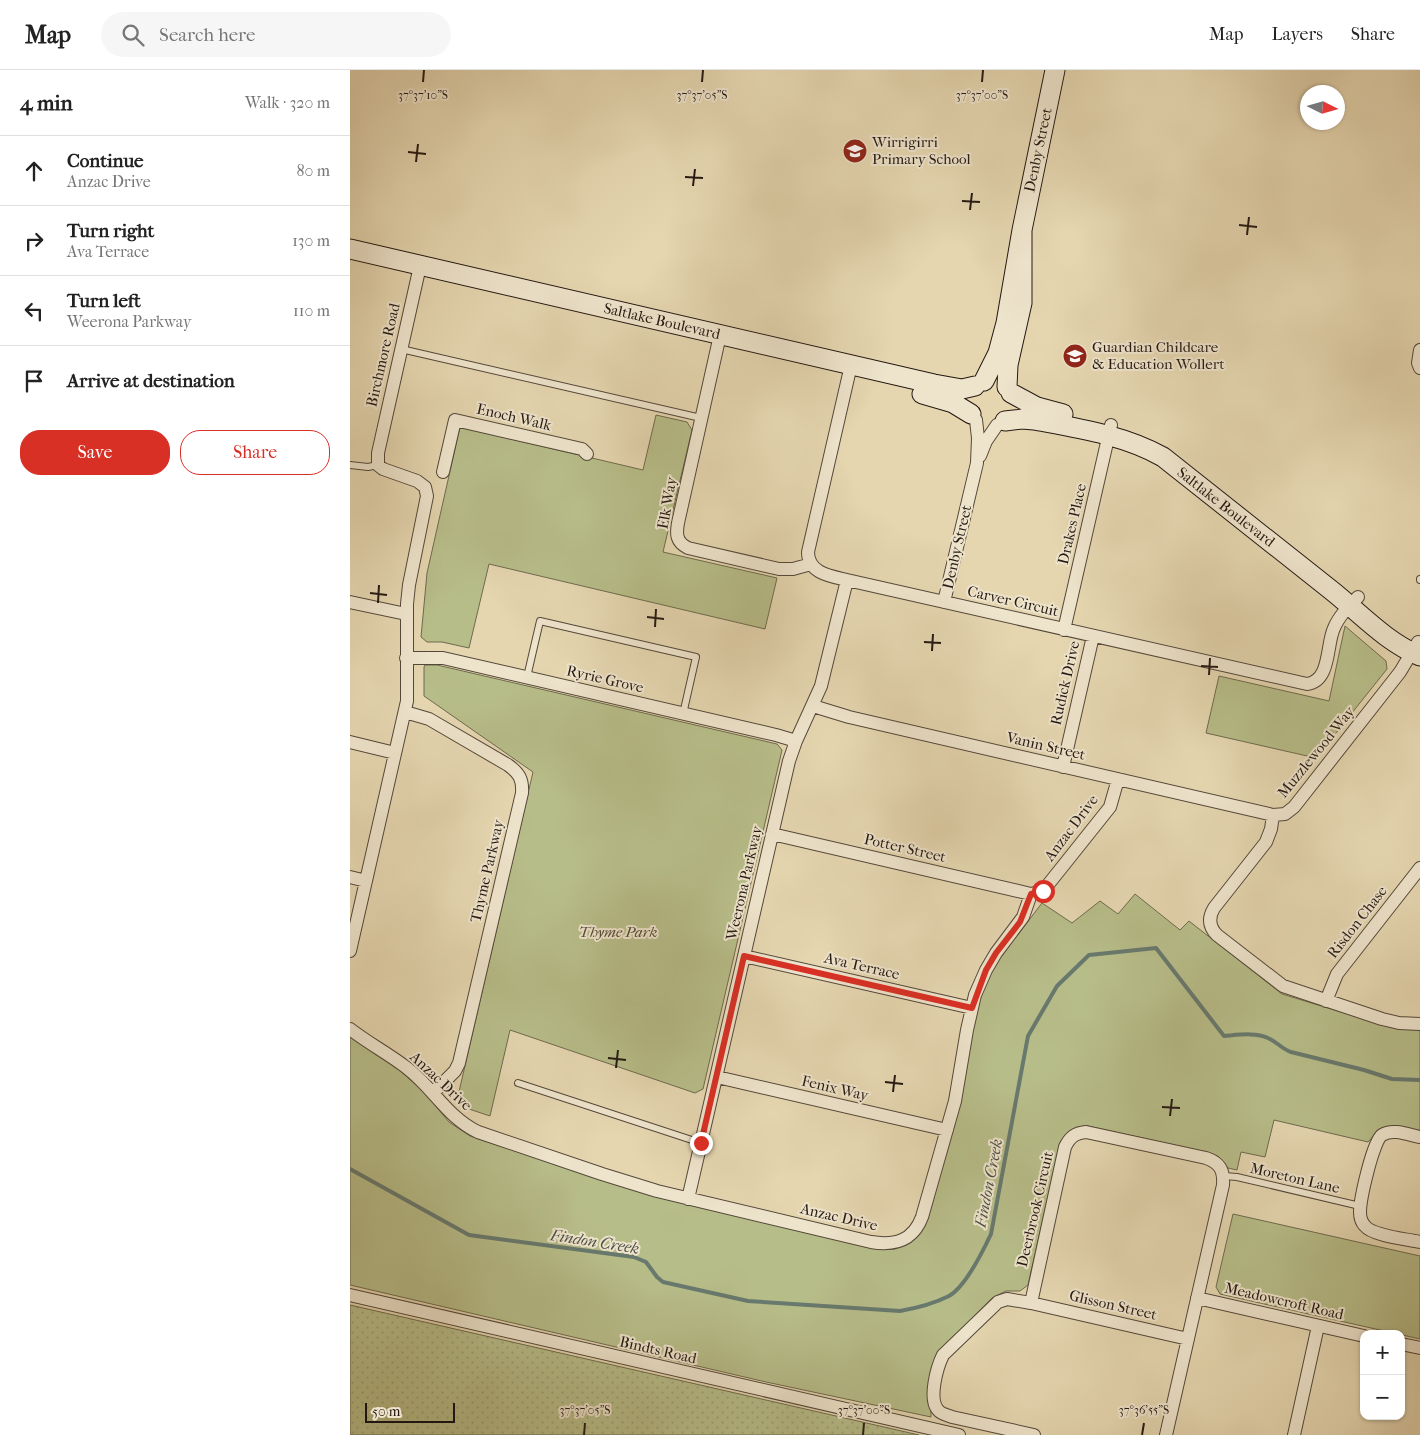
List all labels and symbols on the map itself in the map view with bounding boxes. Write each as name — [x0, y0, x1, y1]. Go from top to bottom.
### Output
north arrow — [1300, 85, 1345, 130]
text: 37°37'10"S — [398, 88, 448, 102]
text: 37°37'05"S — [676, 88, 728, 102]
text: 37°37'00"S — [956, 88, 1008, 102]
street label: Denby Street — [1020, 106, 1056, 194]
place label: Wirrigirri Primary School — [871, 133, 971, 168]
school or university icon: Wirrigirri Primary School — [842, 138, 868, 164]
street label: Saltlake Boulevard — [602, 299, 723, 343]
street label: Birchmore Road — [362, 301, 404, 409]
place label: Guardian Childcare & Education Wollert — [1092, 338, 1225, 373]
school or university icon: Guardian Childcare & Education Wollert — [1062, 343, 1088, 369]
street label: Enoch Walk — [475, 400, 553, 434]
street label: Saltlake Boulevard — [1174, 463, 1279, 551]
street label: Elk Way — [654, 475, 681, 530]
street label: Drakes Place — [1054, 481, 1090, 566]
street label: Denby Street — [939, 503, 976, 591]
street label: Carver Circuit — [966, 582, 1061, 620]
street label: Rudick Drive — [1047, 639, 1084, 727]
street label: Ryrie Grove — [565, 661, 646, 697]
street label: Muzzlewood Way — [1274, 702, 1359, 801]
street label: Vanin Street — [1004, 728, 1088, 764]
street label: Anzac Drive — [1040, 791, 1102, 866]
street label: Thyme Parkway — [466, 817, 508, 924]
street label: Weerona Parkway — [722, 823, 766, 943]
street label: Potter Street — [862, 830, 948, 866]
route start — [1032, 880, 1055, 903]
street label: Risdon Chase — [1323, 882, 1391, 962]
park label: Thyme Park — [579, 923, 657, 941]
street label: Ava Terrace — [822, 948, 902, 984]
street label: Anzac Drive — [405, 1047, 476, 1115]
street label: Fenix Way — [800, 1072, 871, 1105]
route end — [690, 1132, 713, 1155]
water label: Findon Creek — [970, 1137, 1006, 1230]
street label: Deerbrook Circuit — [1013, 1149, 1057, 1269]
street label: Moreton Lane — [1248, 1159, 1342, 1197]
street label: Anzac Drive — [798, 1199, 880, 1235]
water label: Findon Creek — [548, 1225, 641, 1258]
street label: Meadowcroft Road — [1223, 1279, 1346, 1324]
street label: Glisson Street — [1067, 1286, 1159, 1324]
street label: Bindts Road — [618, 1332, 699, 1368]
scale bar — [365, 1400, 455, 1423]
text: 37°37'05"S — [559, 1403, 611, 1417]
text: 37°37'00"S — [838, 1403, 890, 1417]
text: 37°36'55"S — [1119, 1403, 1169, 1417]

